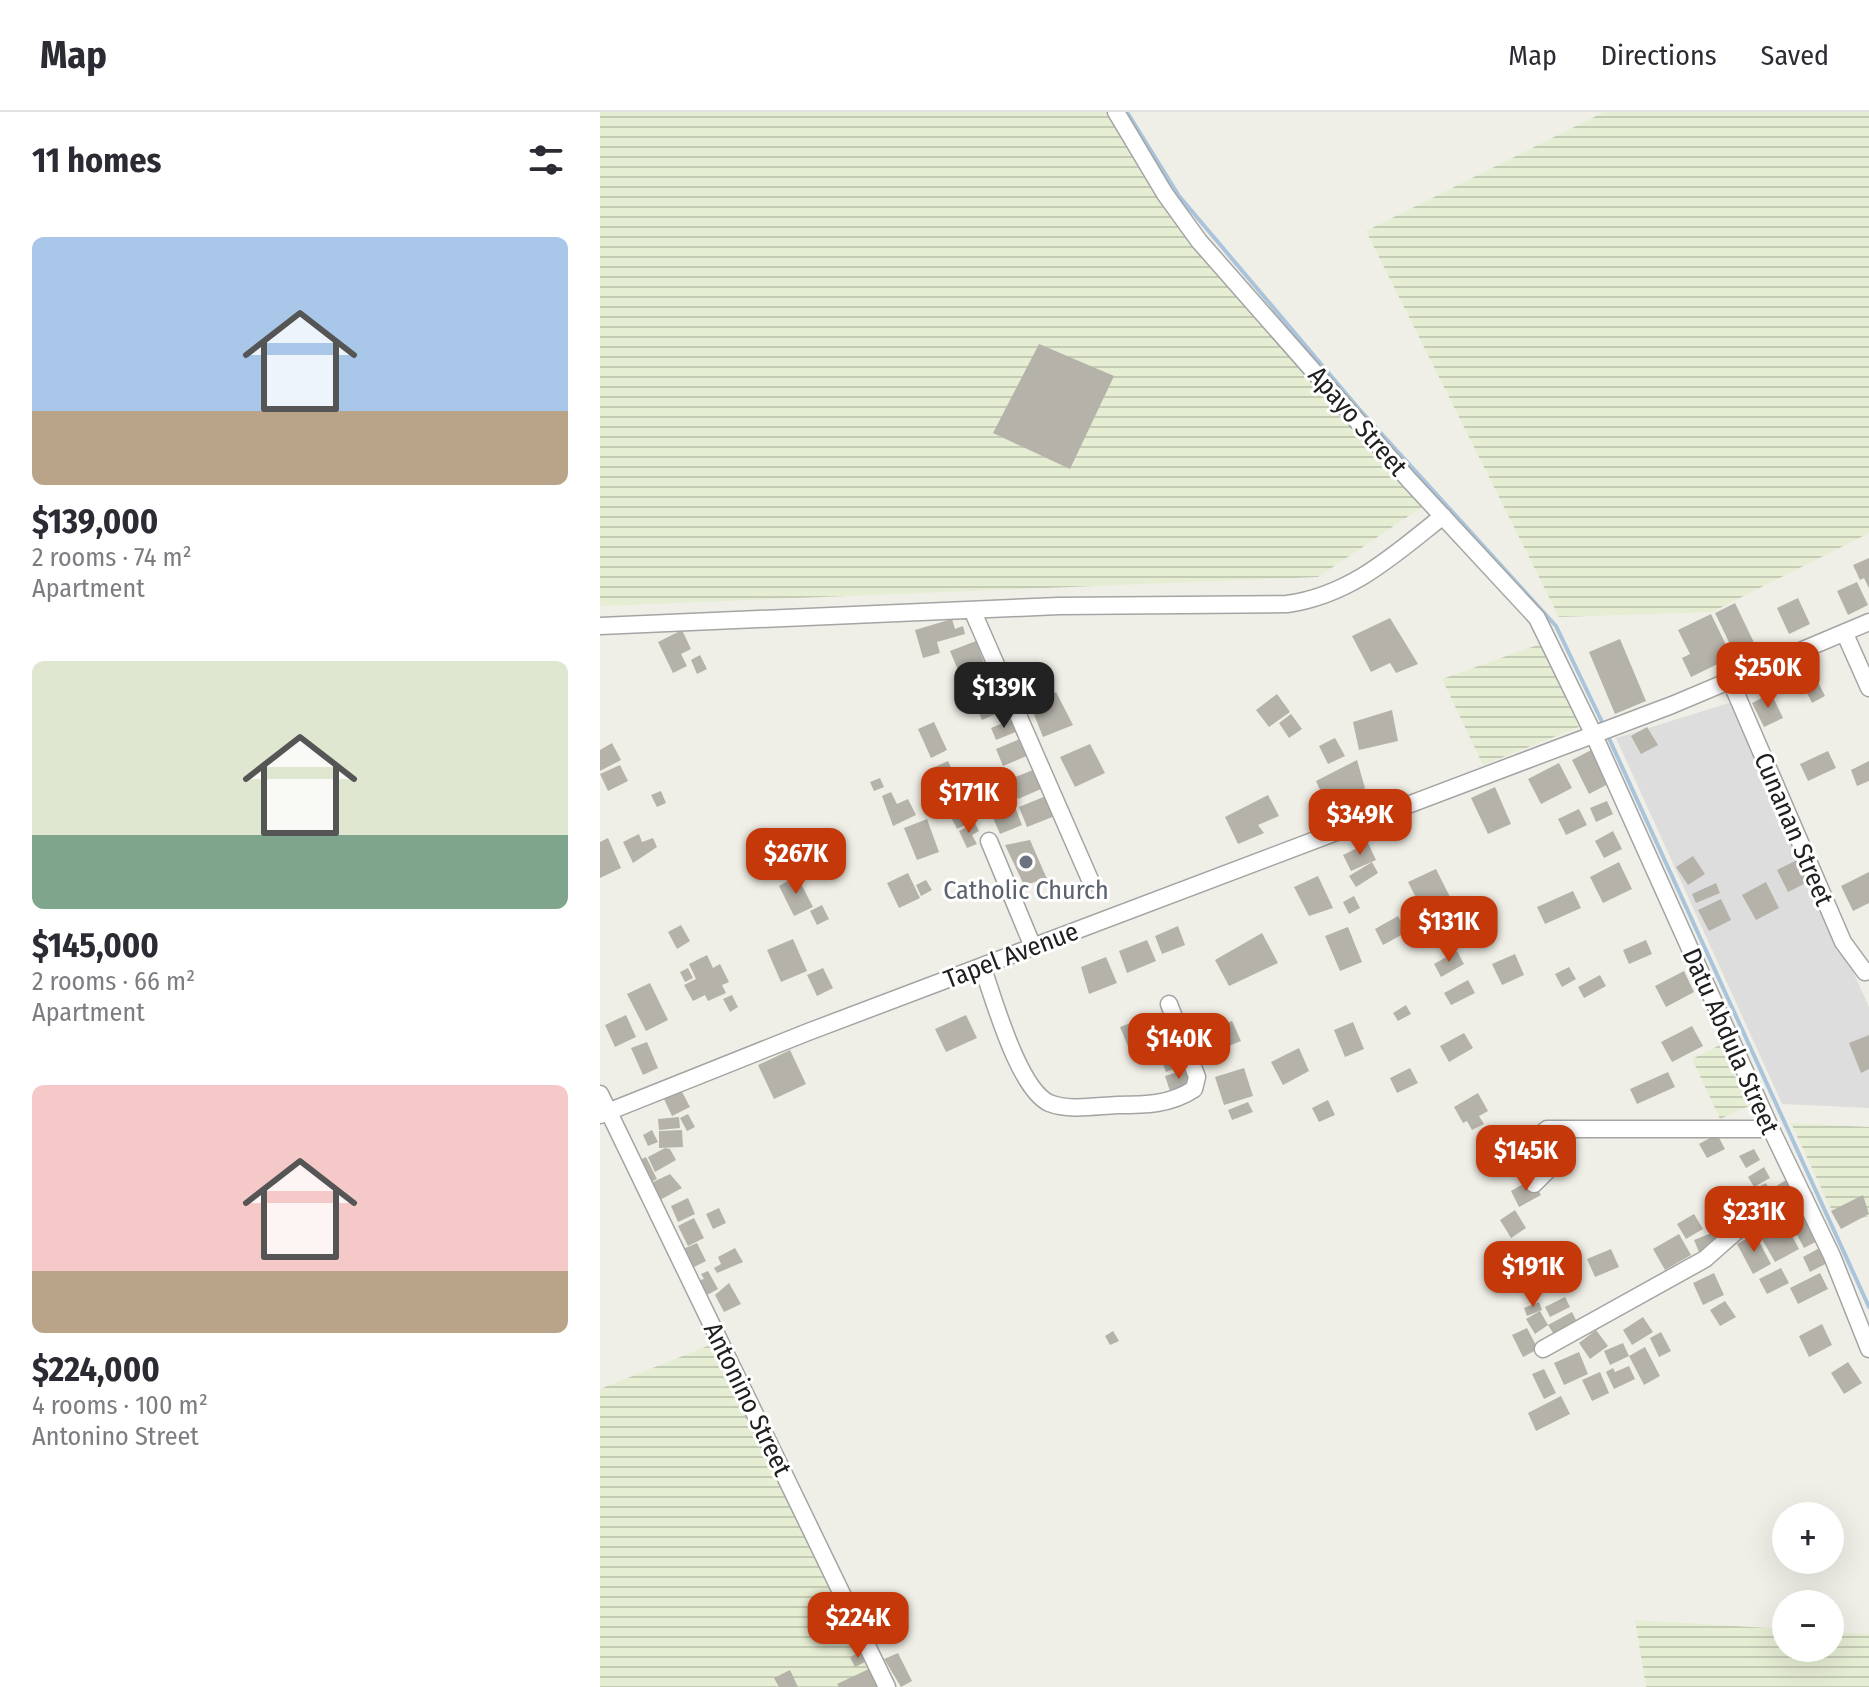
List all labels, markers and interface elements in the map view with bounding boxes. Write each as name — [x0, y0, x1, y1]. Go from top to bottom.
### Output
text: Map — [40, 32, 107, 78]
text: Map — [1508, 39, 1557, 72]
text: Directions — [1601, 39, 1717, 72]
text: Saved — [1761, 39, 1829, 72]
icon: filters — [524, 138, 568, 182]
text: 11 homes — [32, 140, 161, 181]
icon: home — [228, 289, 372, 433]
street label: Apayo Street — [1302, 360, 1414, 483]
text: $139,000 — [32, 501, 158, 542]
text: 2 rooms · 74 m² — [32, 542, 192, 573]
text: Apartment — [32, 573, 145, 604]
pin: $250K — [1712, 642, 1824, 710]
text: $250K — [1735, 652, 1801, 683]
pin: $139K — [948, 662, 1060, 730]
text: $139K — [972, 672, 1036, 703]
icon: home — [228, 713, 372, 857]
street label: Cunanan Street — [1747, 748, 1840, 911]
pin: $171K — [913, 767, 1025, 835]
text: $171K — [939, 777, 999, 808]
pin: $349K — [1304, 789, 1416, 857]
text: $349K — [1327, 799, 1393, 830]
pin: $267K — [740, 828, 852, 896]
text: $267K — [764, 838, 828, 869]
marker: Catholic Church — [1017, 853, 1035, 871]
place label: Catholic Church — [943, 875, 1109, 906]
pin: $131K — [1393, 896, 1505, 964]
text: $131K — [1419, 906, 1479, 937]
street label: Tapel Avenue — [940, 916, 1083, 995]
text: $145,000 — [32, 925, 159, 966]
street label: Datu Abdula Street — [1676, 943, 1786, 1139]
text: 2 rooms · 66 m² — [32, 966, 195, 997]
text: Apartment — [32, 997, 145, 1028]
pin: $140K — [1123, 1013, 1235, 1081]
text: $140K — [1146, 1023, 1212, 1054]
pin: $145K — [1470, 1125, 1582, 1193]
text: $145K — [1494, 1135, 1558, 1166]
icon: home — [228, 1137, 372, 1281]
pin: $231K — [1698, 1186, 1810, 1254]
text: $231K — [1723, 1196, 1785, 1227]
pin: $191K — [1477, 1241, 1589, 1309]
text: $191K — [1502, 1251, 1564, 1282]
street label: Antonino Street — [697, 1317, 798, 1481]
text: $224,000 — [32, 1349, 160, 1390]
text: 4 rooms · 100 m² — [32, 1390, 208, 1421]
text: Antonino Street — [32, 1421, 199, 1452]
map controls — [1772, 1502, 1844, 1662]
button: + — [1772, 1502, 1844, 1574]
button: − — [1772, 1590, 1844, 1662]
pin: $224K — [802, 1592, 914, 1660]
text: $224K — [826, 1602, 890, 1633]

